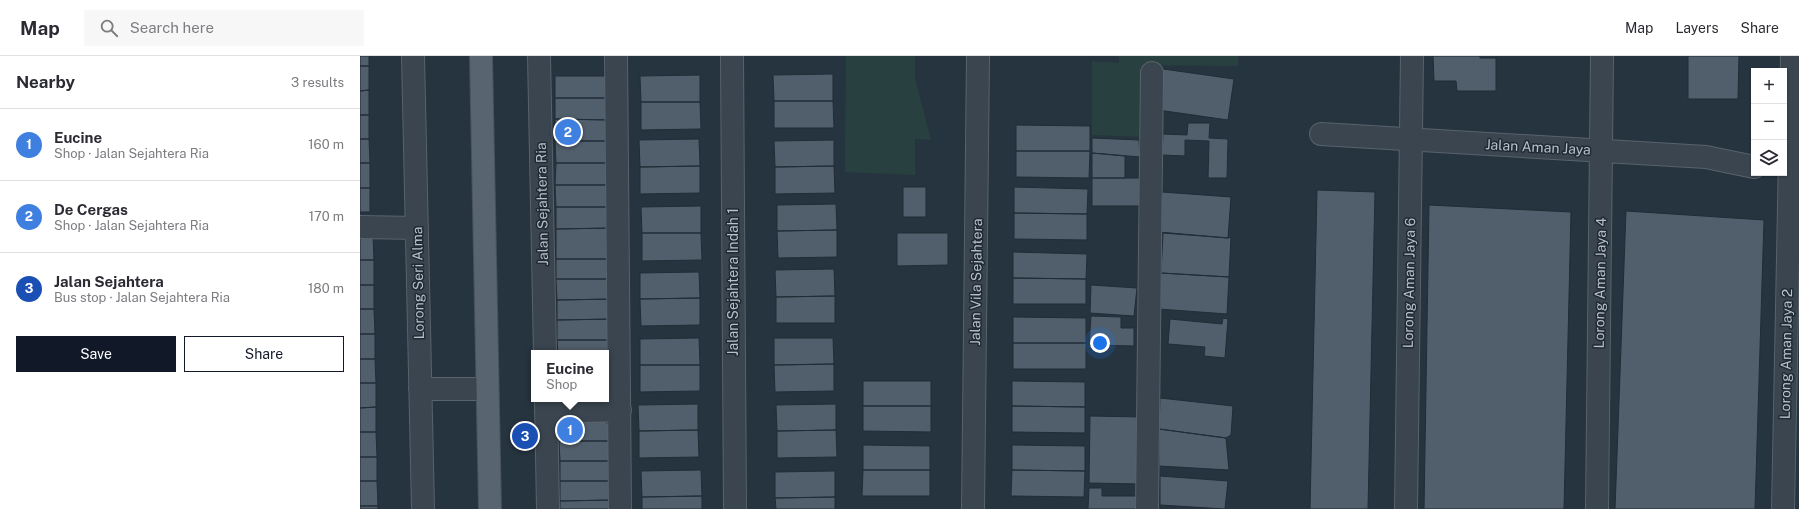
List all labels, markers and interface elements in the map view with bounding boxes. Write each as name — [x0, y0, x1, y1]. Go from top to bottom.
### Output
search box — [84, 10, 364, 46]
text: Map — [20, 17, 60, 39]
icon: search — [98, 17, 120, 39]
text: Search here — [130, 19, 214, 36]
text: Map — [1625, 20, 1653, 36]
text: Layers — [1675, 20, 1719, 36]
text: Share — [1741, 20, 1779, 36]
map controls — [1751, 68, 1787, 176]
button: + — [1751, 68, 1787, 104]
text: Nearby — [16, 72, 75, 92]
text: 3 results — [291, 75, 344, 90]
button: − — [1751, 104, 1787, 140]
pin: 2 — [555, 117, 581, 147]
text: Eucine — [54, 129, 102, 146]
street label: Jalan Aman Jaya — [1485, 136, 1591, 158]
text: 1 — [26, 137, 32, 152]
text: 160 m — [308, 137, 344, 152]
button: layers — [1751, 140, 1787, 176]
street label: Jalan Sejahtera Ria — [533, 142, 551, 266]
text: Shop · Jalan Sejahtera Ria — [54, 146, 209, 161]
text: De Cergas — [54, 201, 128, 218]
street label: Jalan Sejahtera Indah 1 — [725, 208, 741, 356]
text: 2 — [25, 209, 33, 224]
text: 170 m — [309, 209, 344, 224]
street label: Lorong Aman Jaya 6 — [1400, 217, 1418, 348]
street label: Lorong Aman Jaya 4 — [1591, 217, 1609, 348]
text: Shop · Jalan Sejahtera Ria — [54, 218, 209, 233]
street label: Jalan Vila Sejahtera — [967, 218, 985, 346]
street label: Lorong Seri Alma — [409, 226, 427, 340]
text: Jalan Sejahtera — [54, 273, 164, 290]
text: 3 — [25, 281, 33, 296]
text: 180 m — [308, 281, 344, 296]
street label: Lorong Aman Jaya 2 — [1777, 289, 1795, 419]
text: Bus stop · Jalan Sejahtera Ria — [54, 290, 230, 305]
your location — [1090, 333, 1110, 353]
button: Save — [16, 336, 176, 372]
button: Share — [184, 336, 344, 372]
popup — [531, 350, 609, 402]
text: Eucine — [546, 360, 594, 377]
text: Shop — [546, 377, 577, 392]
pin: 1 — [557, 415, 583, 445]
pin: 3 — [512, 421, 538, 451]

